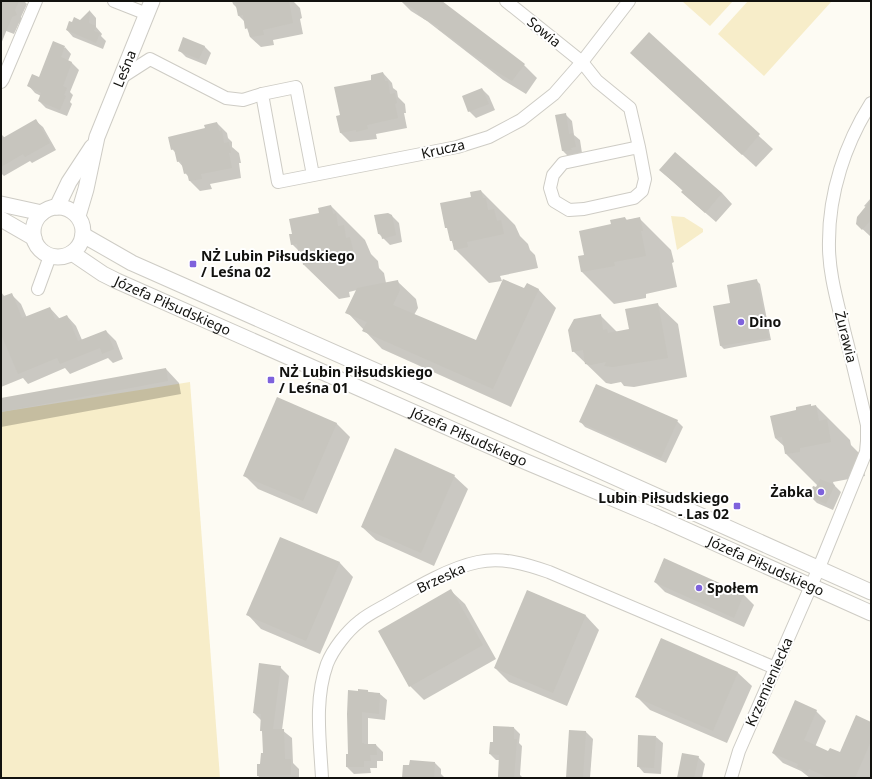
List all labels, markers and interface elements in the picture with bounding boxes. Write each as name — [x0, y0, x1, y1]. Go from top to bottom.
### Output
street label: Sowia — [523, 12, 565, 51]
street label: Leśna — [108, 47, 140, 90]
street label: Krucza — [419, 134, 467, 163]
place label: NŻ Lubin Piłsudskiego / Leśna 02 — [201, 246, 355, 281]
marker: NŻ Lubin Piłsudskiego / Leśna 02 — [188, 259, 198, 269]
street label: Józefa Piłsudskiego — [110, 270, 234, 339]
street label: Żurawia — [831, 309, 862, 365]
place label: Dino — [749, 312, 782, 331]
marker: Dino — [736, 317, 746, 327]
place label: NŻ Lubin Piłsudskiego / Leśna 01 — [279, 362, 433, 397]
marker: NŻ Lubin Piłsudskiego / Leśna 01 — [266, 375, 276, 385]
street label: Józefa Piłsudskiego — [406, 401, 530, 470]
place label: Żabka — [771, 482, 813, 501]
marker: Żabka — [816, 487, 826, 497]
place label: Lubin Piłsudskiego - Las 02 — [598, 488, 729, 523]
marker: Lubin Piłsudskiego - Las 02 — [732, 501, 742, 511]
street label: Józefa Piłsudskiego — [703, 530, 827, 600]
street label: Brzeska — [413, 558, 468, 597]
place label: Społem — [707, 578, 759, 597]
marker: Społem — [694, 583, 704, 593]
street label: Krzemieniecka — [740, 634, 797, 729]

